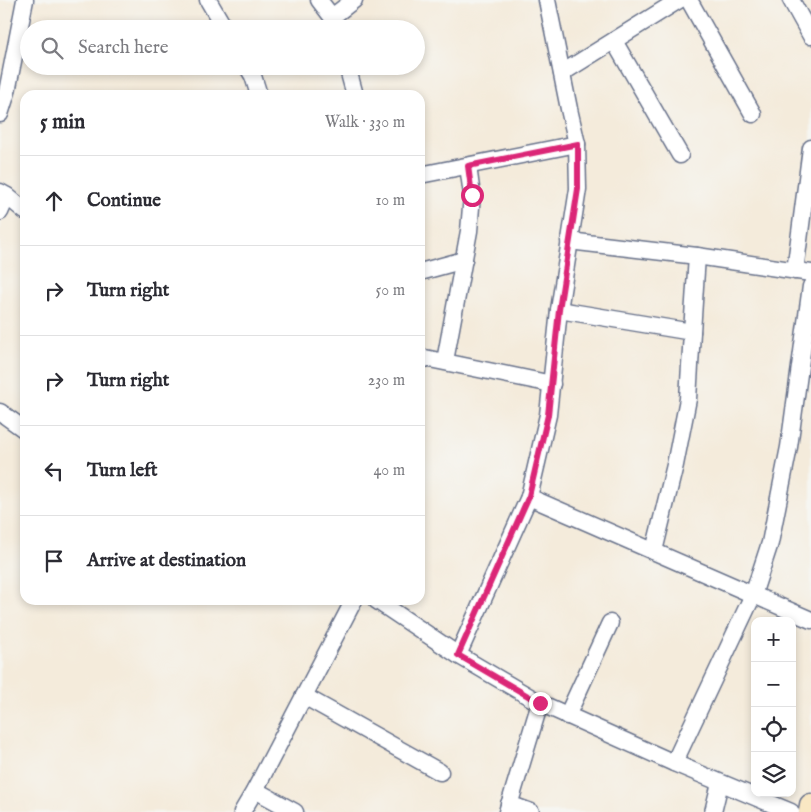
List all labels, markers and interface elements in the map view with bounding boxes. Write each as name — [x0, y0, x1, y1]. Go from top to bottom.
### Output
search box — [20, 20, 425, 75]
icon: search — [38, 34, 66, 62]
text: Search here — [78, 36, 169, 60]
text: 5 min — [40, 109, 85, 136]
text: Walk · 330 m — [325, 113, 405, 133]
route start — [461, 184, 484, 207]
icon: ahead — [40, 187, 68, 215]
text: Continue — [87, 189, 161, 213]
text: 10 m — [375, 191, 405, 211]
icon: right — [40, 277, 68, 305]
text: Turn right — [87, 279, 169, 303]
text: 50 m — [376, 281, 405, 301]
icon: right — [40, 367, 68, 395]
text: Turn right — [87, 369, 169, 393]
text: 230 m — [368, 371, 405, 391]
icon: left — [40, 457, 68, 485]
text: Turn left — [87, 459, 158, 483]
text: 40 m — [373, 461, 405, 481]
icon: arrive — [40, 547, 68, 575]
text: Arrive at destination — [87, 549, 246, 573]
map controls — [751, 617, 796, 797]
button: + — [751, 617, 796, 662]
button: − — [751, 662, 796, 707]
route end — [529, 692, 552, 715]
button: locate — [751, 707, 796, 752]
button: layers — [751, 752, 796, 797]

